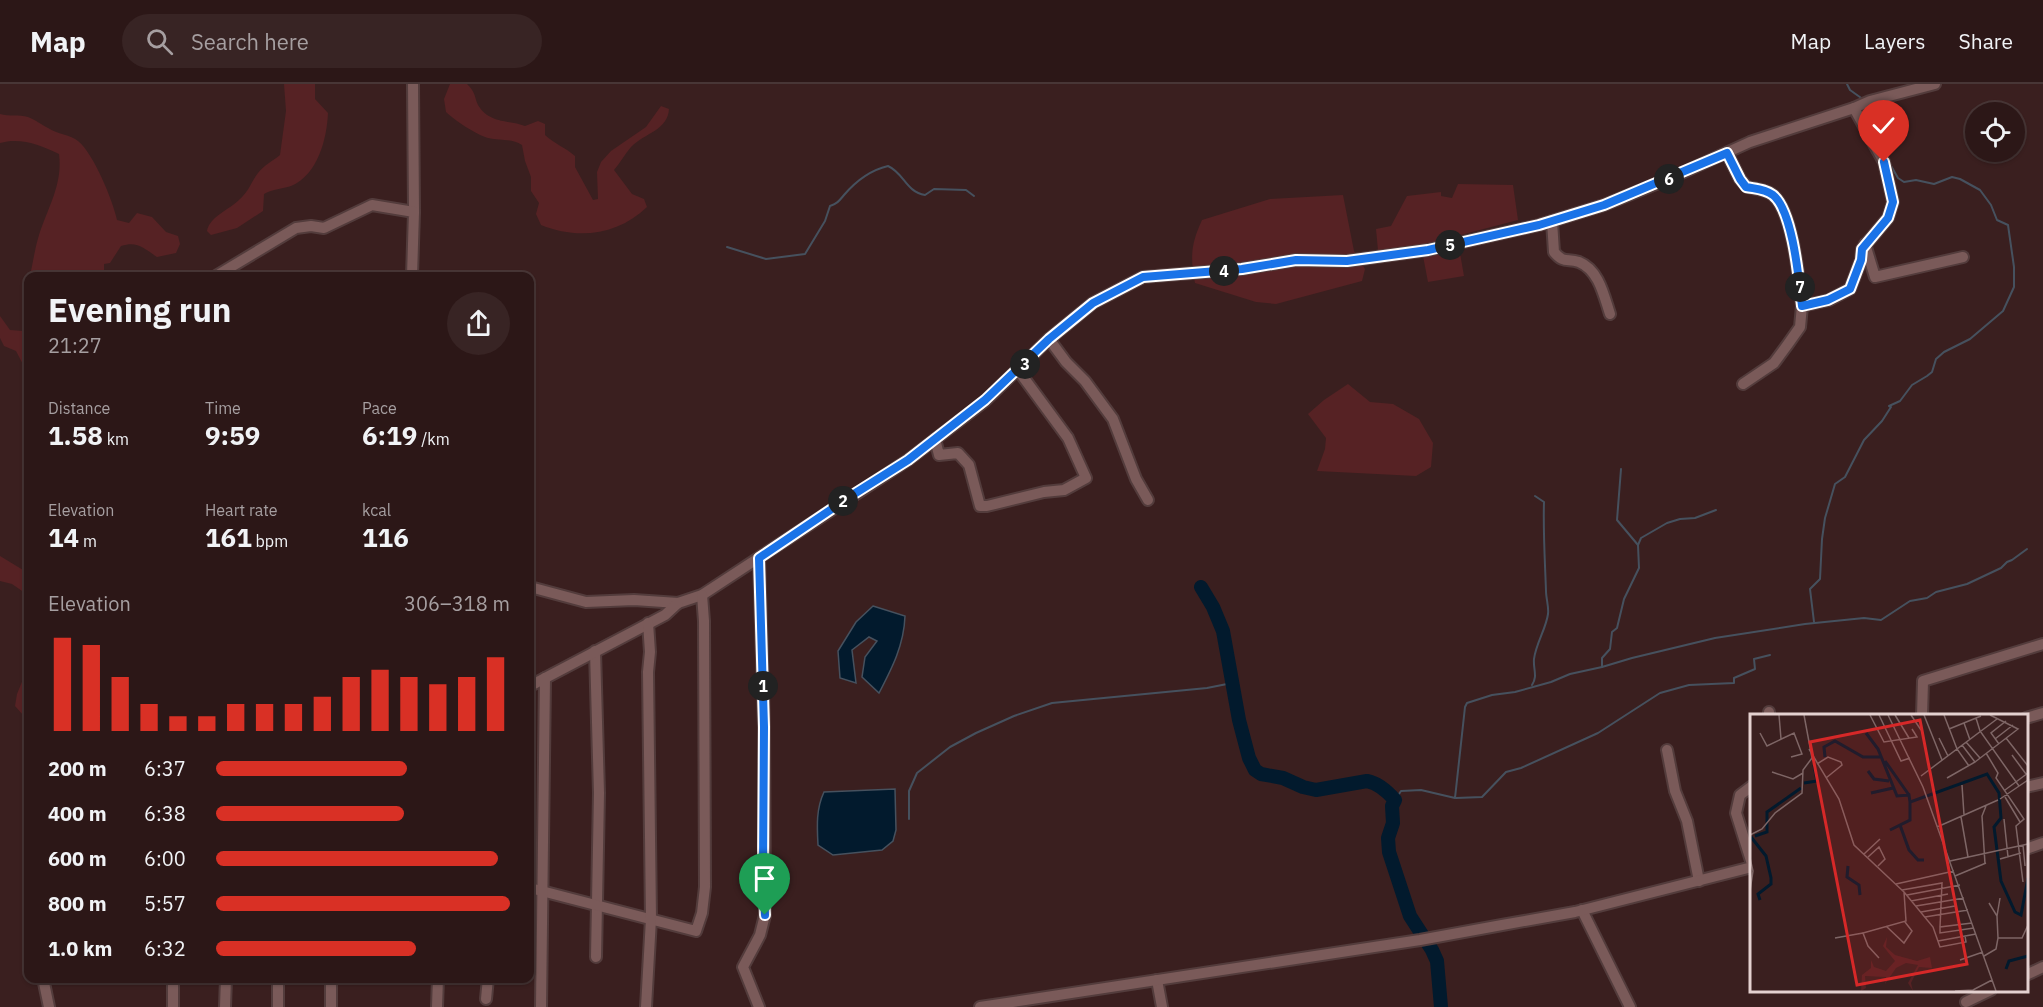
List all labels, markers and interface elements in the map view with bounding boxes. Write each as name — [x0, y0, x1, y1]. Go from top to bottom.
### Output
search box — [122, 14, 542, 68]
text: Map — [30, 23, 86, 60]
icon: search — [143, 25, 176, 58]
text: Search here — [191, 27, 309, 56]
text: Map — [1791, 27, 1831, 55]
text: Layers — [1864, 27, 1926, 55]
text: Share — [1959, 27, 2013, 55]
pin — [1858, 100, 1909, 162]
map controls — [1965, 102, 2025, 162]
button: locate — [1965, 102, 2025, 162]
icon: check — [1867, 109, 1900, 142]
pin: 6 — [1654, 164, 1684, 194]
text: 6 — [1664, 169, 1674, 189]
pin: 5 — [1435, 230, 1465, 260]
text: 5 — [1445, 235, 1455, 255]
pin: 4 — [1209, 256, 1239, 286]
text: 4 — [1219, 261, 1229, 281]
pin: 7 — [1785, 272, 1815, 302]
text: 7 — [1795, 277, 1805, 297]
text: Evening run — [48, 288, 232, 331]
button: share — [447, 292, 510, 355]
text: 21:27 — [48, 332, 102, 359]
pin: 3 — [1010, 349, 1040, 379]
text: 3 — [1020, 354, 1030, 374]
text: Distance — [48, 398, 110, 418]
text: Time — [205, 398, 241, 418]
text: Pace — [362, 398, 397, 418]
text: 1.58 — [48, 418, 103, 452]
text: 9:59 — [205, 418, 260, 452]
text: 6:19 — [362, 418, 417, 452]
text: km — [103, 429, 129, 449]
text: /km — [417, 429, 450, 449]
pin: 2 — [828, 486, 858, 516]
text: 2 — [838, 491, 848, 511]
text: Elevation — [48, 500, 114, 520]
text: Heart rate — [205, 500, 278, 520]
text: kcal — [362, 500, 391, 520]
text: 14 — [48, 520, 79, 554]
text: 161 — [205, 520, 252, 554]
text: 116 — [362, 520, 409, 554]
text: m — [79, 531, 97, 551]
text: bpm — [252, 531, 288, 551]
text: Elevation — [48, 590, 131, 617]
text: 306–318 m — [404, 590, 510, 617]
pin: 1 — [748, 671, 778, 701]
text: 1 — [758, 676, 768, 696]
inset map — [1750, 714, 2028, 992]
text: 200 m — [48, 755, 107, 782]
text: 6:37 — [144, 755, 186, 782]
text: 400 m — [48, 800, 107, 827]
text: 6:38 — [144, 800, 186, 827]
text: 600 m — [48, 845, 107, 872]
text: 6:00 — [144, 845, 186, 872]
pin — [739, 853, 790, 915]
icon: arrive — [748, 862, 781, 895]
text: 800 m — [48, 890, 107, 917]
text: 5:57 — [144, 890, 186, 917]
text: 1.0 km — [48, 935, 112, 962]
text: 6:32 — [144, 935, 186, 962]

